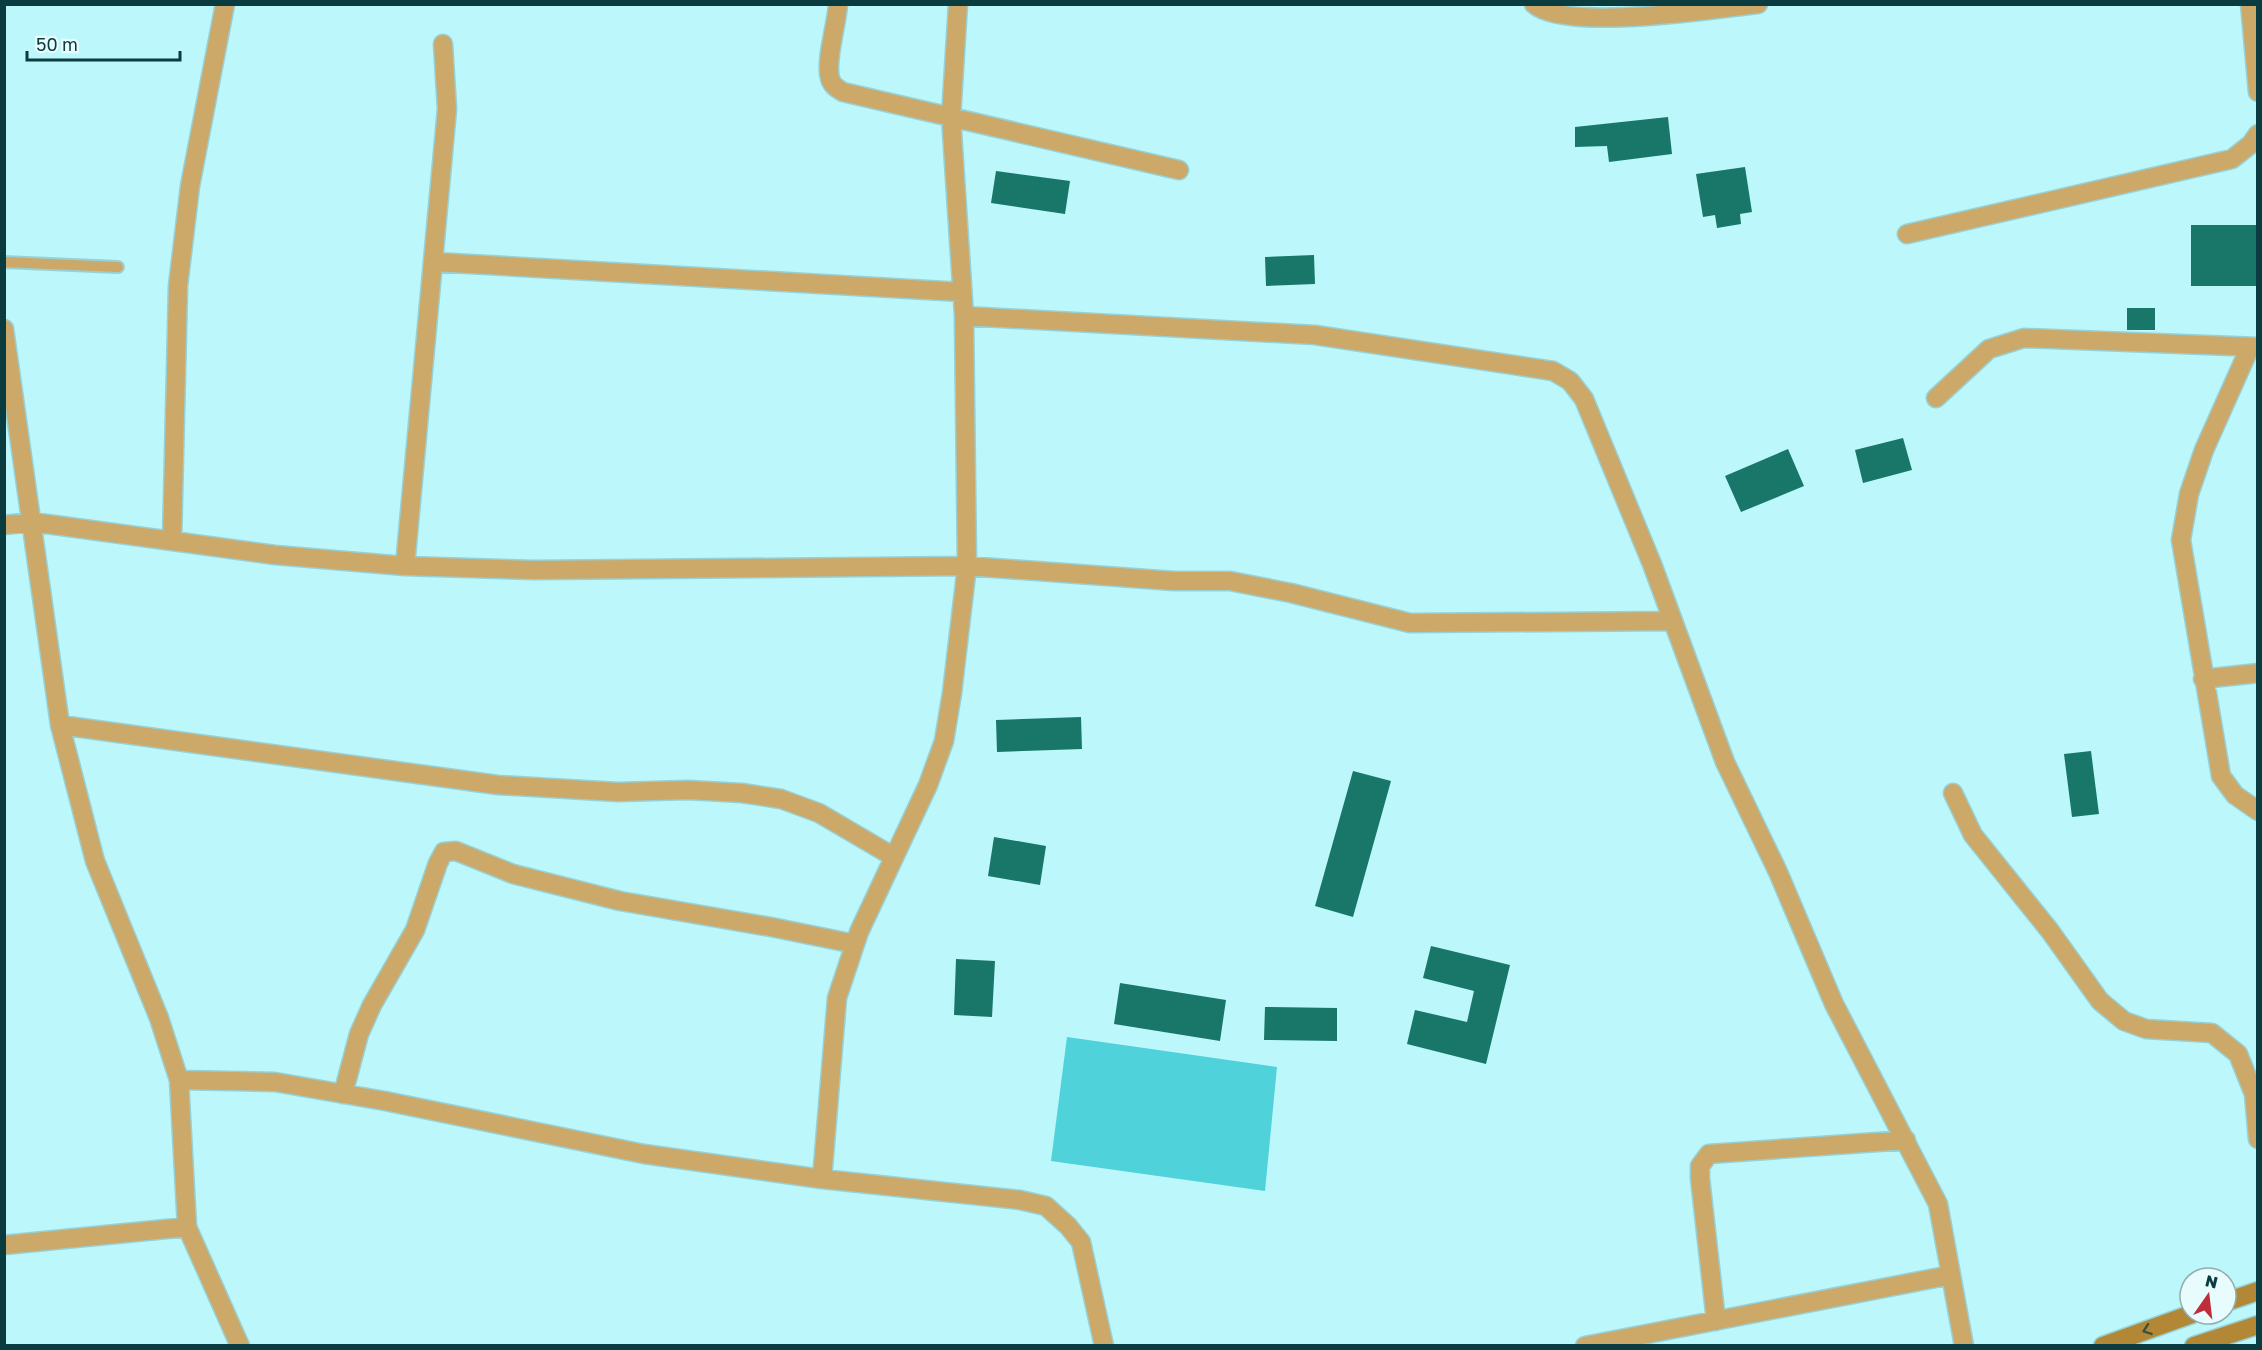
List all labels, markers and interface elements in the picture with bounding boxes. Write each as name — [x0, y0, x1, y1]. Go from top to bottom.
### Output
scale bar — [27, 24, 180, 62]
text: 50 m — [36, 33, 78, 55]
north arrow — [2178, 1266, 2238, 1326]
text: N — [2203, 1270, 2220, 1293]
one-way arrow — [2142, 1322, 2153, 1335]

